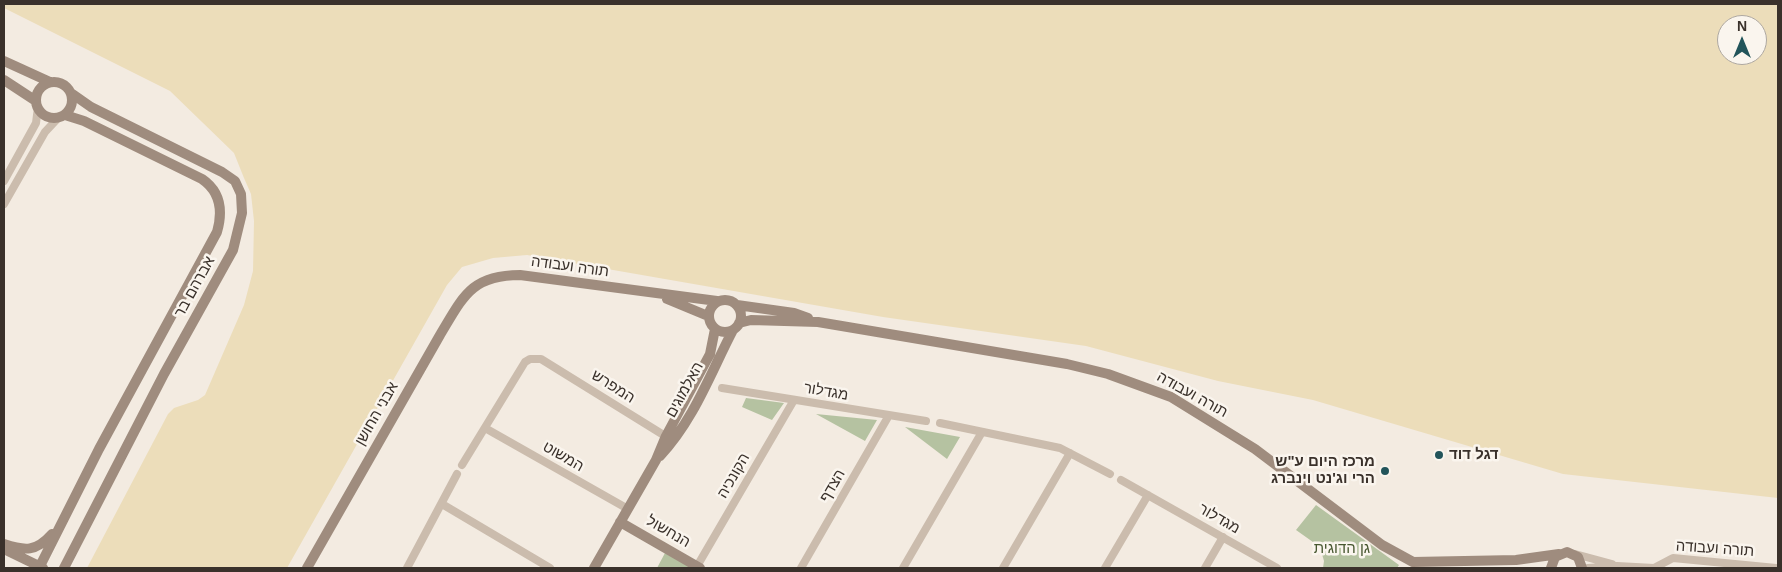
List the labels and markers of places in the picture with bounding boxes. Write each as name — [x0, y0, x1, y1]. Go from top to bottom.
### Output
place label: דגל דוד — [1449, 446, 1499, 464]
marker: דגל דוד — [1433, 449, 1445, 461]
place label: מרכז היום ע"ש הרי וג'נט וינברג — [1271, 453, 1375, 488]
marker: מרכז היום ע"ש הרי וג'נט וינברג — [1379, 465, 1391, 477]

